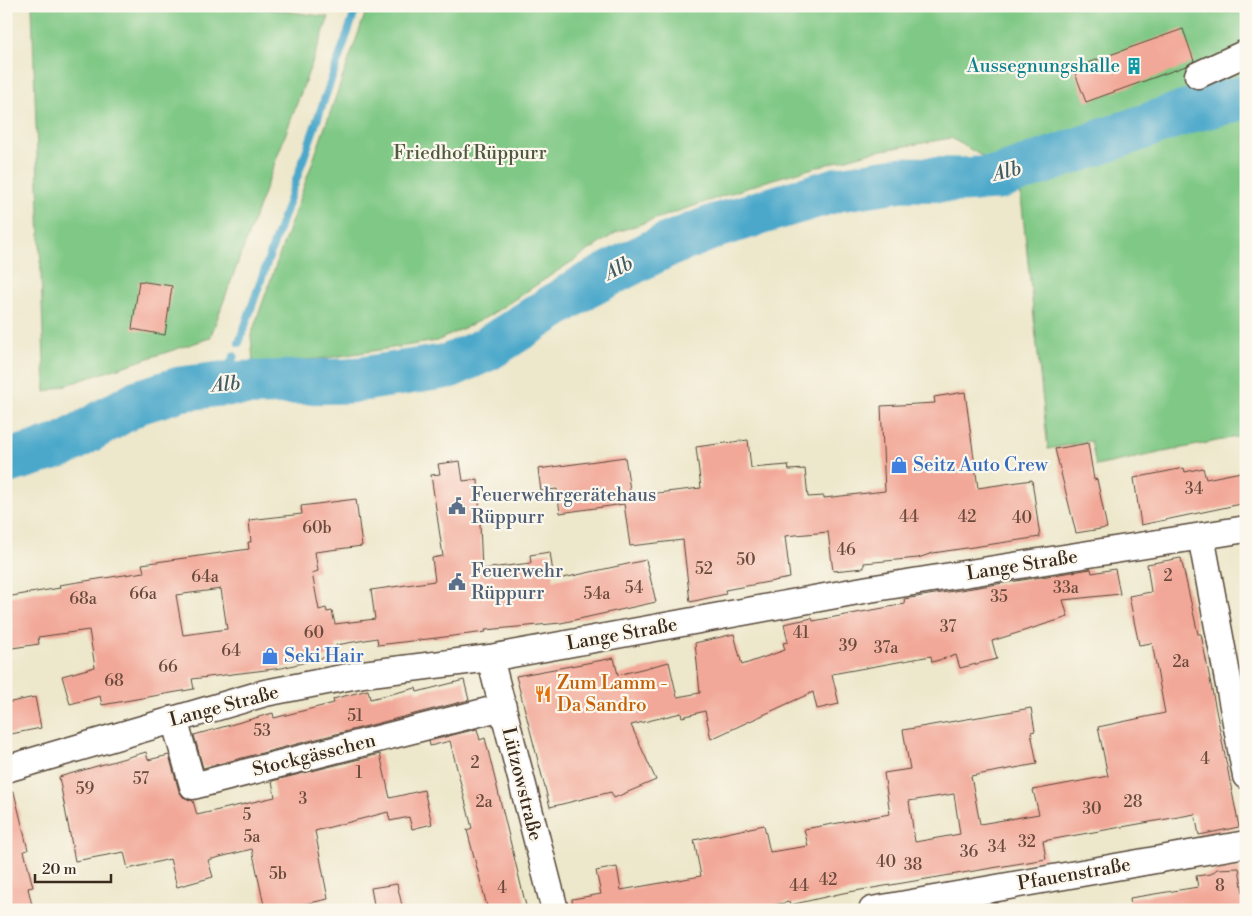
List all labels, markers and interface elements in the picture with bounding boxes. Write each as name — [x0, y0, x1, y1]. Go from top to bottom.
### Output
place label: Aussegnungshalle — [966, 54, 1120, 78]
building icon: Aussegnungshalle — [1124, 56, 1144, 76]
park label: Friedhof Rüppurr — [393, 141, 547, 165]
water label: Alb — [988, 156, 1024, 188]
water label: Alb — [599, 251, 637, 288]
water label: Alb — [209, 372, 241, 399]
place label: Seitz Auto Crew — [913, 453, 1049, 477]
shop icon: Seitz Auto Crew — [889, 455, 909, 475]
house number: 34 — [1185, 479, 1204, 499]
place label: Feuerwehrgerätehaus Rüppurr — [471, 483, 656, 529]
public building icon: Feuerwehrgerätehaus Rüppurr — [447, 496, 467, 516]
house number: 44 — [899, 507, 919, 527]
house number: 42 — [958, 507, 976, 527]
house number: 40 — [1012, 508, 1032, 528]
house number: 60b — [302, 518, 332, 538]
house number: 46 — [836, 540, 856, 560]
street label: Lange Straße — [965, 544, 1079, 586]
house number: 50 — [736, 550, 756, 570]
place label: Feuerwehr Rüppurr — [471, 559, 563, 605]
house number: 52 — [695, 559, 713, 579]
house number: 2 — [1163, 566, 1173, 586]
house number: 64a — [191, 567, 220, 587]
public building icon: Feuerwehr Rüppurr — [447, 572, 467, 592]
house number: 54 — [625, 578, 644, 598]
house number: 33a — [1053, 578, 1080, 598]
house number: 66a — [129, 584, 158, 604]
house number: 54a — [584, 584, 611, 604]
house number: 35 — [990, 587, 1008, 607]
house number: 68a — [69, 589, 98, 609]
street label: Lange Straße — [565, 612, 679, 656]
house number: 37 — [940, 617, 956, 637]
house number: 60 — [304, 623, 324, 643]
house number: 41 — [793, 623, 809, 643]
house number: 39 — [839, 636, 858, 656]
house number: 37a — [874, 638, 899, 658]
house number: 64 — [221, 641, 241, 661]
place label: Seki Hair — [284, 644, 364, 668]
shop icon: Seki Hair — [260, 646, 280, 666]
house number: 2a — [1172, 652, 1191, 672]
house number: 66 — [158, 657, 178, 677]
house number: 68 — [104, 671, 124, 691]
place label: Zum Lamm - Da Sandro — [557, 671, 668, 717]
street label: Lange Straße — [167, 680, 281, 732]
restaurant icon: Zum Lamm - Da Sandro — [533, 684, 553, 704]
house number: 51 — [347, 706, 363, 726]
house number: 53 — [253, 721, 271, 741]
street label: Lützowstraße — [496, 725, 548, 843]
street label: Stockgässchen — [250, 728, 378, 782]
house number: 4 — [1200, 749, 1210, 769]
house number: 2 — [470, 753, 480, 773]
house number: 1 — [356, 763, 363, 783]
house number: 57 — [133, 769, 149, 789]
house number: 59 — [76, 779, 95, 799]
house number: 3 — [299, 789, 308, 809]
house number: 2a — [475, 792, 494, 812]
house number: 28 — [1124, 792, 1143, 812]
house number: 30 — [1082, 799, 1102, 819]
house number: 5 — [243, 805, 252, 825]
house number: 5a — [244, 827, 261, 847]
house number: 32 — [1018, 832, 1036, 852]
house number: 34 — [988, 837, 1007, 857]
house number: 36 — [960, 842, 979, 862]
scale bar — [35, 851, 111, 883]
house number: 40 — [876, 852, 896, 872]
street label: Pfauenstraße — [1016, 852, 1132, 896]
house number: 38 — [904, 855, 923, 875]
text: 20 m — [42, 860, 77, 879]
house number: 5b — [269, 864, 287, 884]
house number: 42 — [819, 870, 837, 890]
house number: 44 — [789, 876, 809, 896]
house number: 8 — [1215, 876, 1225, 896]
house number: 4 — [497, 878, 507, 898]

